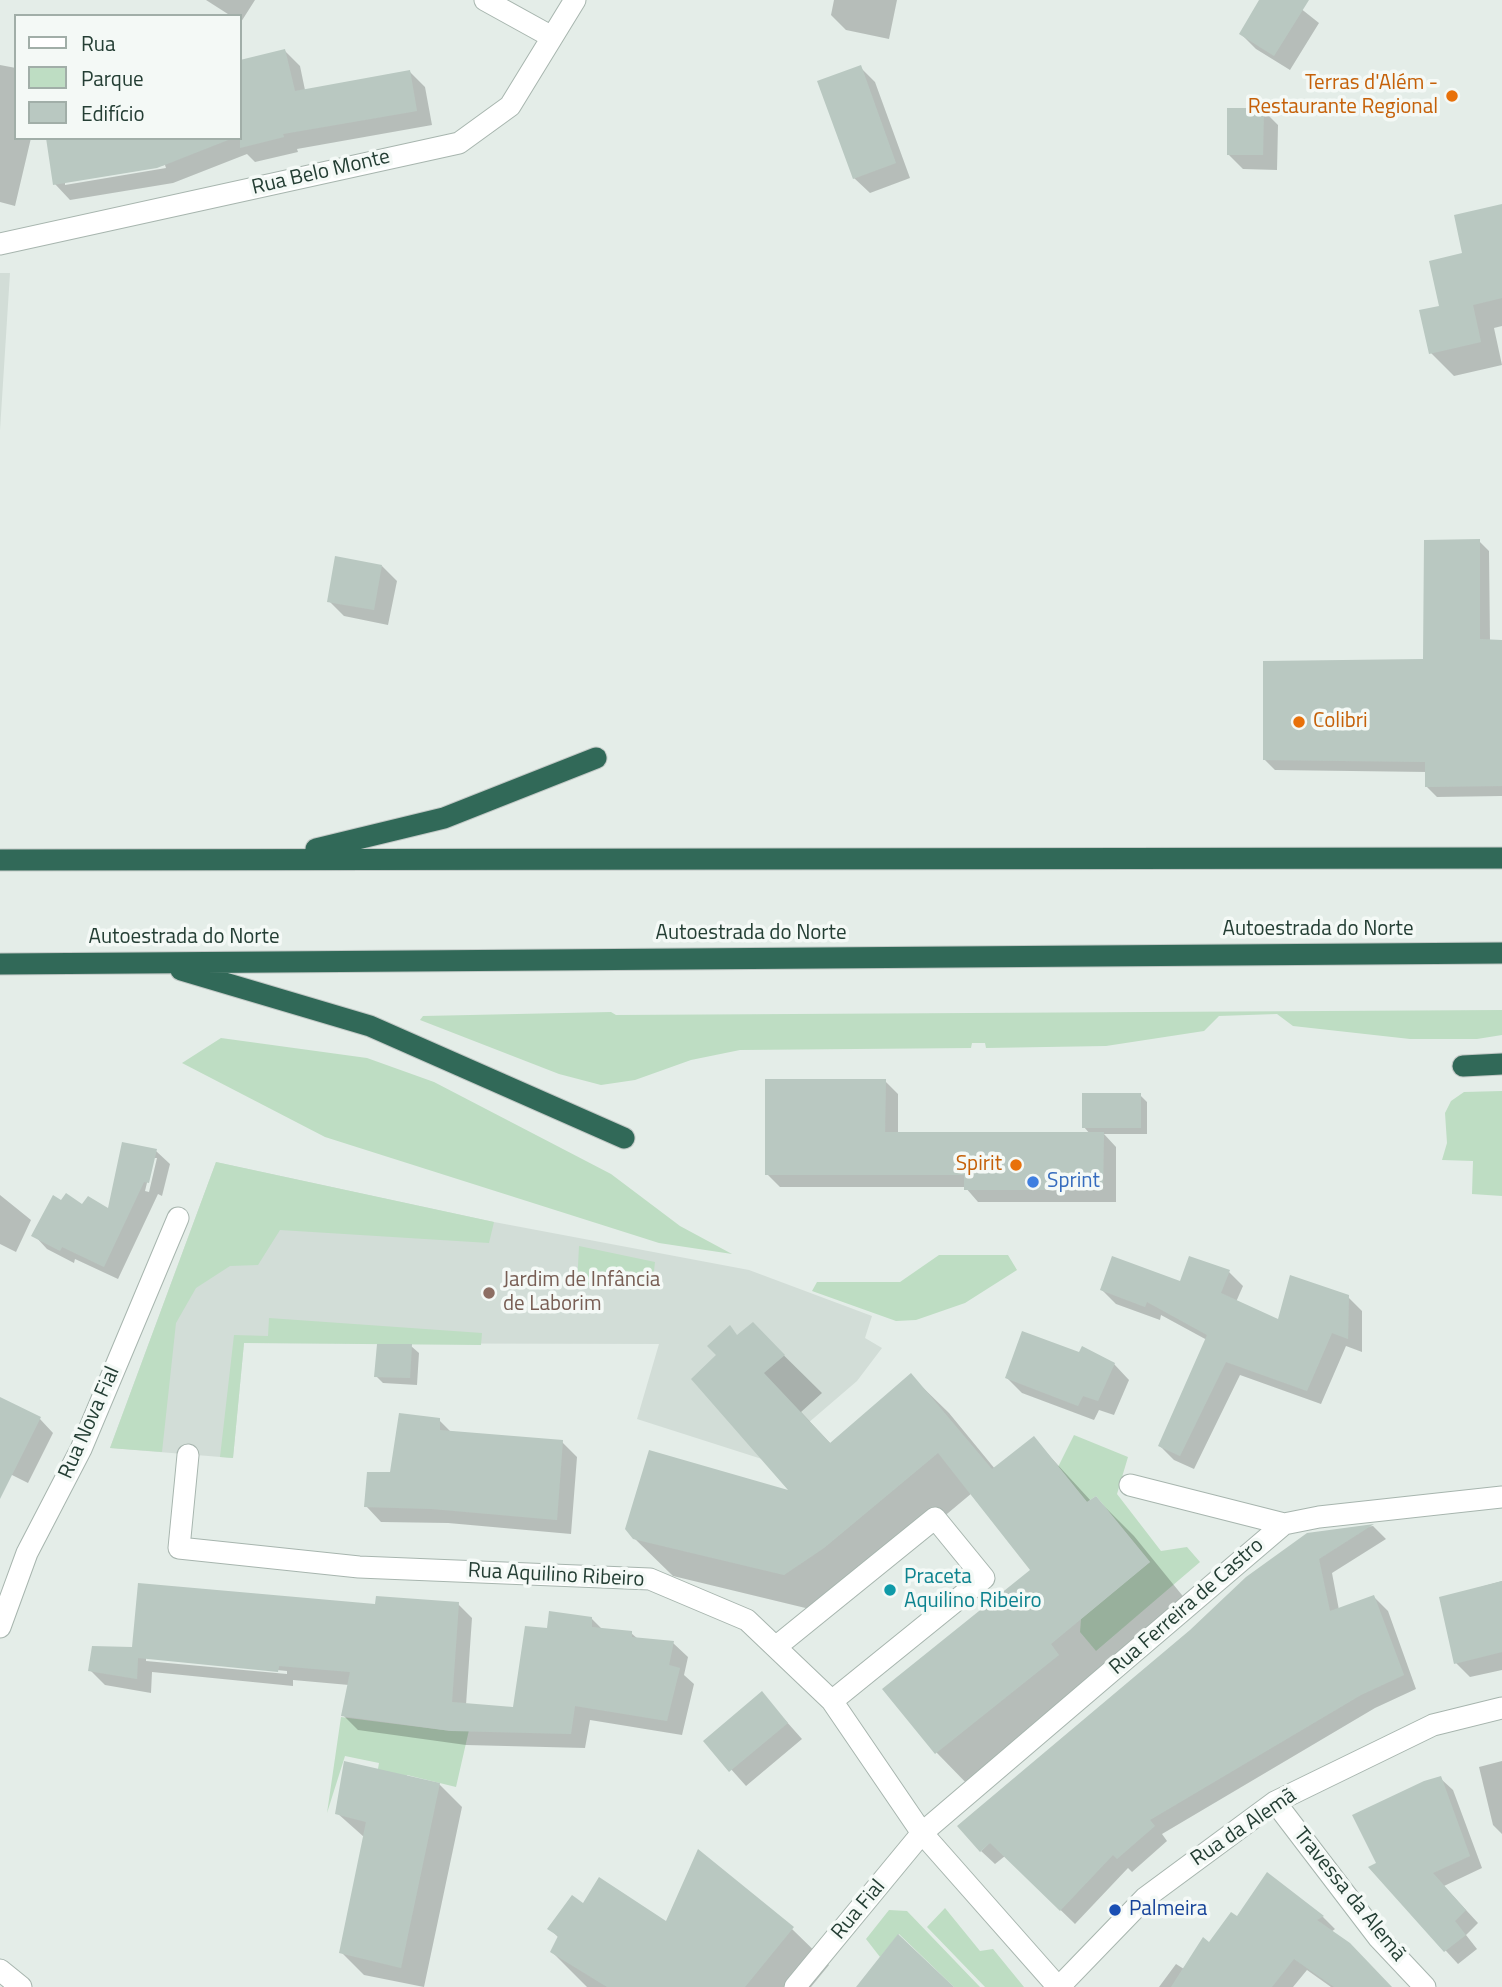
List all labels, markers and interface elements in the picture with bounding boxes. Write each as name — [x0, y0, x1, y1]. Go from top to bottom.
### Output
legend — [14, 14, 242, 140]
text: Rua — [81, 27, 116, 59]
text: Parque — [81, 62, 144, 94]
place label: Terras d'Além - Restaurante Regional — [1248, 71, 1438, 121]
marker: Terras d'Além - Restaurante Regional — [1444, 88, 1460, 104]
text: Edifício — [81, 97, 145, 129]
street label: Rua Belo Monte — [249, 145, 393, 201]
place label: Colibri — [1313, 709, 1368, 735]
marker: Colibri — [1291, 714, 1307, 730]
street label: Autoestrada do Norte — [1222, 917, 1414, 943]
street label: Autoestrada do Norte — [655, 921, 847, 947]
street label: Autoestrada do Norte — [88, 925, 280, 951]
place label: Spirit — [956, 1152, 1002, 1178]
marker: Spirit — [1008, 1157, 1024, 1173]
place label: Sprint — [1047, 1169, 1100, 1195]
marker: Sprint — [1025, 1174, 1041, 1190]
place label: Jardim de Infância de Laborim — [503, 1268, 660, 1318]
marker: Jardim de Infância de Laborim — [481, 1285, 497, 1301]
street label: Rua Nova Fial — [54, 1363, 126, 1483]
street label: Rua Ferreira de Castro — [1105, 1533, 1269, 1681]
street label: Rua Aquilino Ribeiro — [467, 1559, 645, 1593]
place label: Praceta Aquilino Ribeiro — [904, 1565, 1042, 1615]
marker: Praceta Aquilino Ribeiro — [882, 1582, 898, 1598]
street label: Rua da Alemã — [1187, 1784, 1301, 1872]
street label: Travessa da Alemã — [1287, 1823, 1411, 1967]
street label: Rua Fial — [827, 1875, 891, 1945]
place label: Palmeira — [1129, 1897, 1207, 1923]
marker: Palmeira — [1107, 1902, 1123, 1918]

